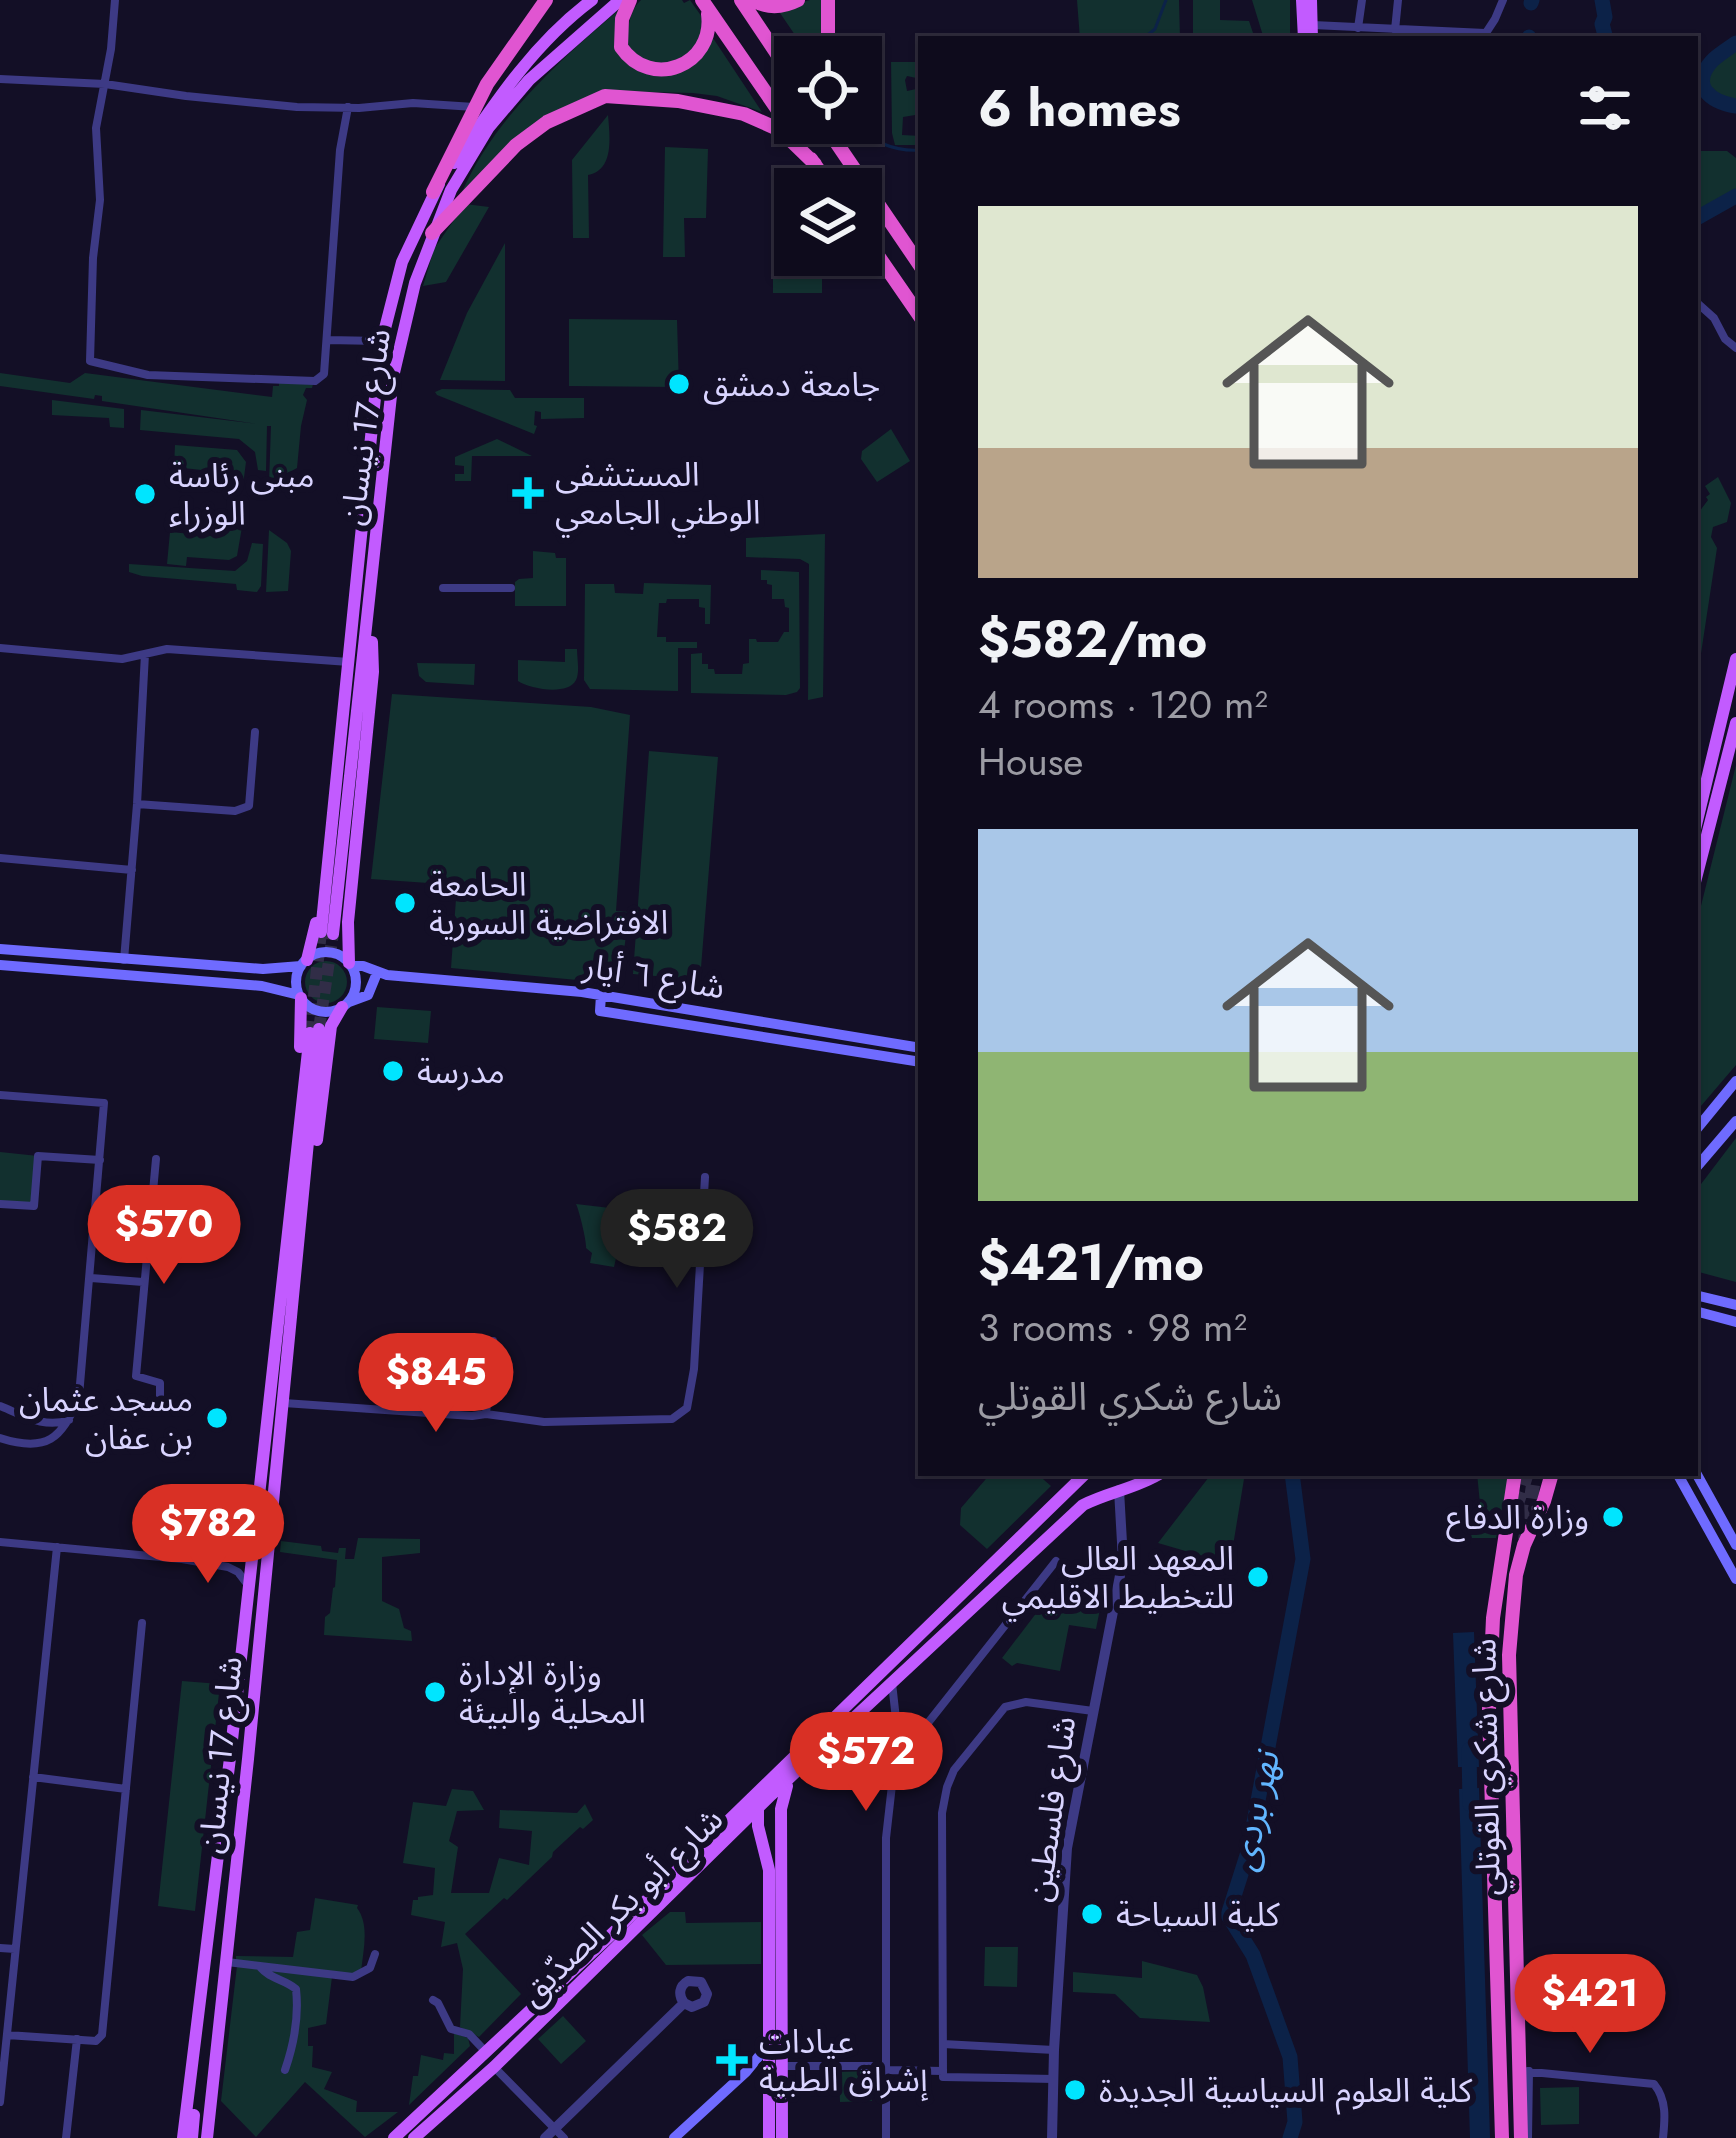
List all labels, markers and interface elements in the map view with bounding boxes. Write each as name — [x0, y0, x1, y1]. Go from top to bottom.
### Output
map controls — [774, 36, 882, 276]
button: locate — [774, 36, 882, 144]
text: 6 homes — [978, 71, 1181, 145]
icon: filters — [1572, 75, 1638, 141]
button: layers — [774, 168, 882, 276]
icon: home — [1200, 284, 1416, 500]
street label: شارع 17 نيسان — [328, 326, 403, 528]
place label: جامعة دمشق — [703, 361, 880, 408]
marker: جامعة دمشق — [666, 371, 692, 397]
place label: المستشفى الوطني الجامعي — [555, 451, 761, 537]
place label: مبنى رئاسة الوزراء — [169, 452, 315, 537]
marker: المستشفى الوطني الجامعي — [512, 477, 544, 509]
marker: مبنى رئاسة الوزراء — [132, 481, 158, 507]
text: $582/mo — [978, 602, 1207, 676]
text: 4 rooms · 120 m² — [978, 676, 1268, 733]
text: House — [978, 733, 1083, 790]
place label: الحامعة الافتراضية السورية — [429, 861, 668, 946]
marker: الحامعة الافتراضية السورية — [392, 890, 418, 916]
icon: home — [1200, 907, 1416, 1123]
street label: شارع ٦ أيار — [579, 941, 728, 1011]
place label: مدرسة — [417, 1048, 505, 1095]
marker: مدرسة — [380, 1058, 406, 1084]
pin: $570 — [93, 1185, 235, 1287]
pin: $582 — [606, 1189, 748, 1291]
text: $570 — [115, 1195, 213, 1252]
text: $582 — [627, 1199, 727, 1256]
text: $421/mo — [978, 1225, 1204, 1299]
text: 3 rooms · 98 m² — [978, 1299, 1247, 1356]
pin: $845 — [365, 1333, 507, 1435]
text: $845 — [385, 1343, 487, 1400]
text: شارع شكري القوتلي — [978, 1368, 1282, 1425]
place label: مسجد عثمان بن عفان — [19, 1376, 193, 1461]
marker: مسجد عثمان بن عفان — [204, 1405, 230, 1431]
pin: $782 — [137, 1484, 279, 1586]
text: $782 — [159, 1494, 257, 1551]
place label: وزارة الدفاع — [1446, 1494, 1589, 1542]
marker: وزارة الدفاع — [1600, 1504, 1626, 1530]
place label: المعهد العالي للتخطيط الاقليمي — [1002, 1535, 1234, 1621]
marker: المعهد العالي للتخطيط الاقليمي — [1245, 1564, 1271, 1590]
street label: شارع شكري القوتلي — [1460, 1638, 1513, 1896]
place label: وزارة الإدارة المحلية والبيئة — [459, 1650, 646, 1735]
street label: شارع 17 نيسان — [186, 1654, 255, 1856]
marker: وزارة الإدارة المحلية والبيئة — [422, 1679, 448, 1705]
pin: $572 — [795, 1712, 937, 1814]
street label: شارع فلسطين — [1015, 1713, 1088, 1905]
text: $572 — [817, 1722, 915, 1779]
water label: نهر بردى — [1216, 1744, 1293, 1875]
street label: شارع أبو بكر الصدّيق — [509, 1796, 734, 2016]
place label: كلية السياحة — [1116, 1891, 1280, 1938]
marker: كلية السياحة — [1079, 1901, 1105, 1927]
pin: $421 — [1519, 1954, 1661, 2056]
text: $421 — [1542, 1964, 1638, 2021]
place label: عيادات إشراق الطبية — [759, 2018, 929, 2103]
marker: عيادات إشراق الطبية — [716, 2044, 748, 2076]
place label: كلية العلوم السياسية الجديدة — [1099, 2067, 1472, 2115]
marker: كلية العلوم السياسية الجديدة — [1062, 2077, 1088, 2103]

